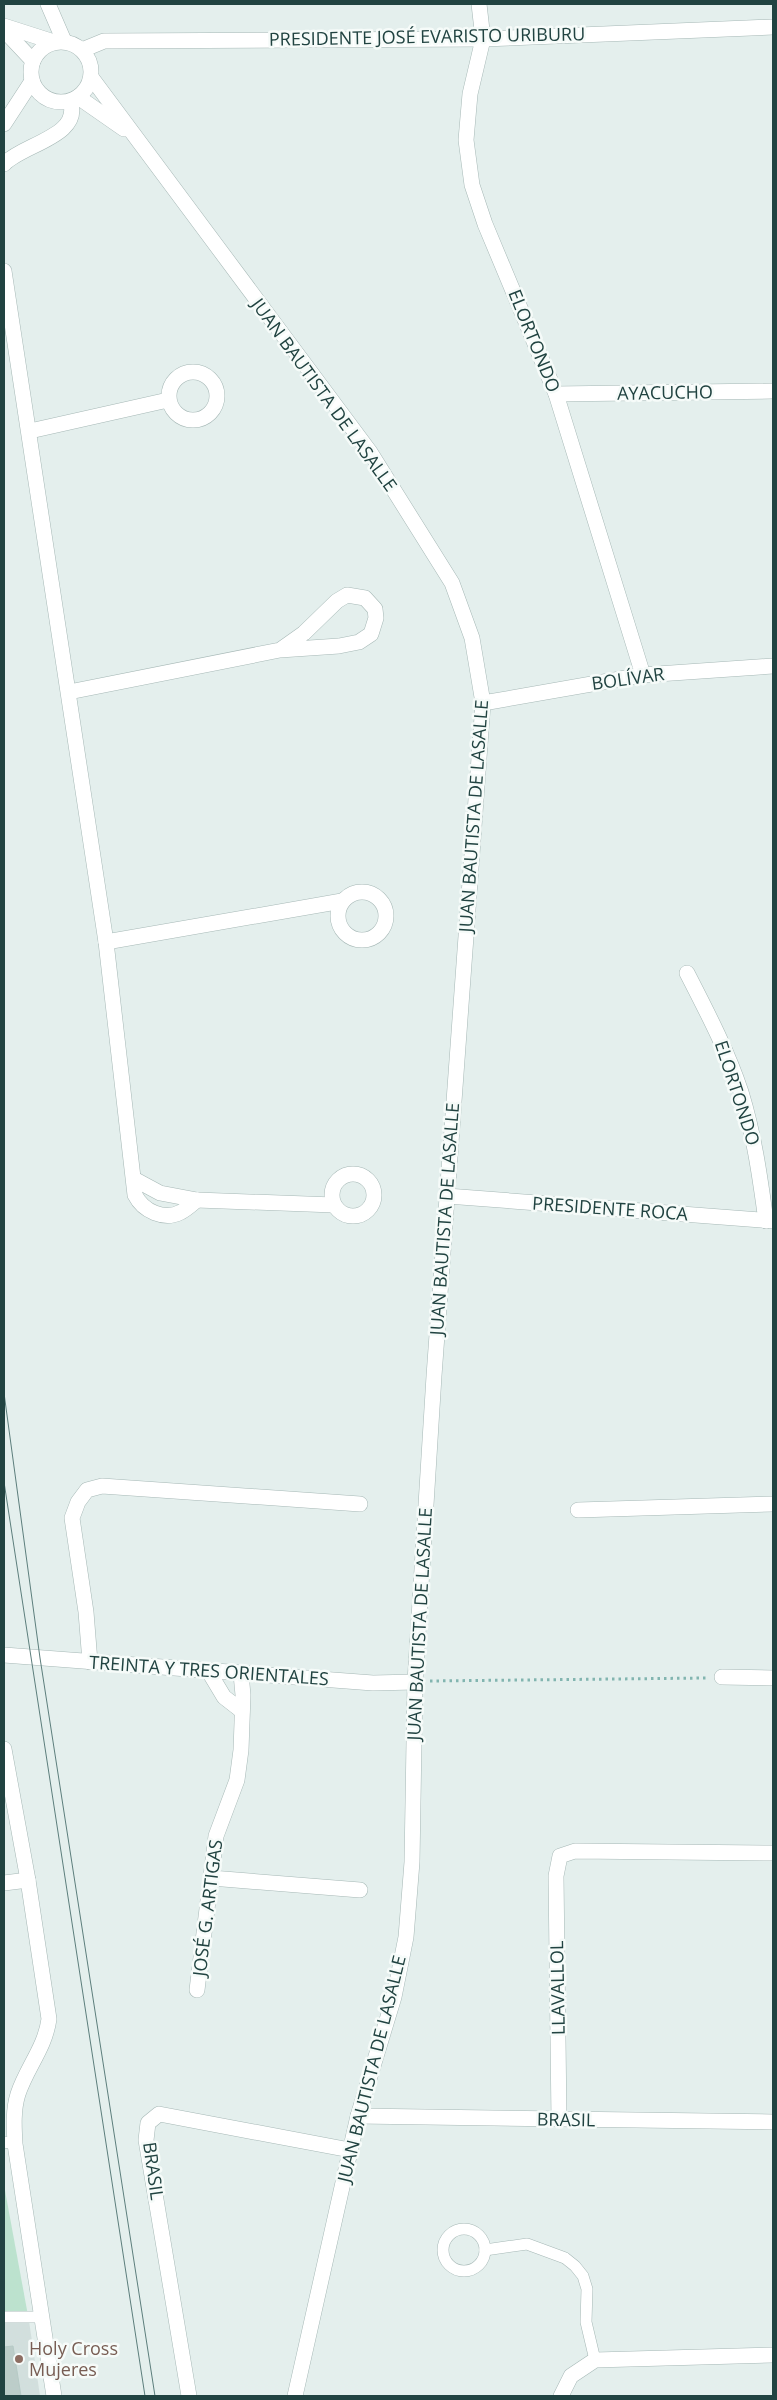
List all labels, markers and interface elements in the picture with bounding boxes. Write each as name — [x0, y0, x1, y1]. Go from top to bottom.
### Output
street label: PRESIDENTE JOSÉ EVARISTO URIBURU — [269, 21, 585, 51]
street label: ELORTONDO — [503, 286, 566, 396]
street label: JUAN BAUTISTA DE LASALLE — [245, 291, 403, 496]
street label: AYACUCHO — [617, 379, 713, 405]
street label: BOLÍVAR — [590, 661, 666, 695]
street label: JUAN BAUTISTA DE LASALLE — [453, 699, 493, 935]
street label: ELORTONDO — [710, 1037, 766, 1148]
street label: JUAN BAUTISTA DE LASALLE — [424, 1102, 464, 1338]
street label: PRESIDENTE ROCA — [531, 1191, 689, 1225]
street label: JUAN BAUTISTA DE LASALLE — [401, 1507, 437, 1743]
street label: TREINTA Y TRES ORIENTALES — [88, 1650, 330, 1690]
street label: JOSÉ G. ARTIGAS — [186, 1838, 227, 1980]
street label: LLAVALLOL — [544, 1941, 570, 2035]
street label: JUAN BAUTISTA DE LASALLE — [331, 1953, 411, 2187]
street label: BRASIL — [537, 2106, 595, 2132]
street label: BRASIL — [138, 2140, 170, 2201]
place label: Holy Cross Mujeres — [29, 2336, 118, 2381]
marker: Holy Cross Mujeres — [13, 2353, 25, 2365]

